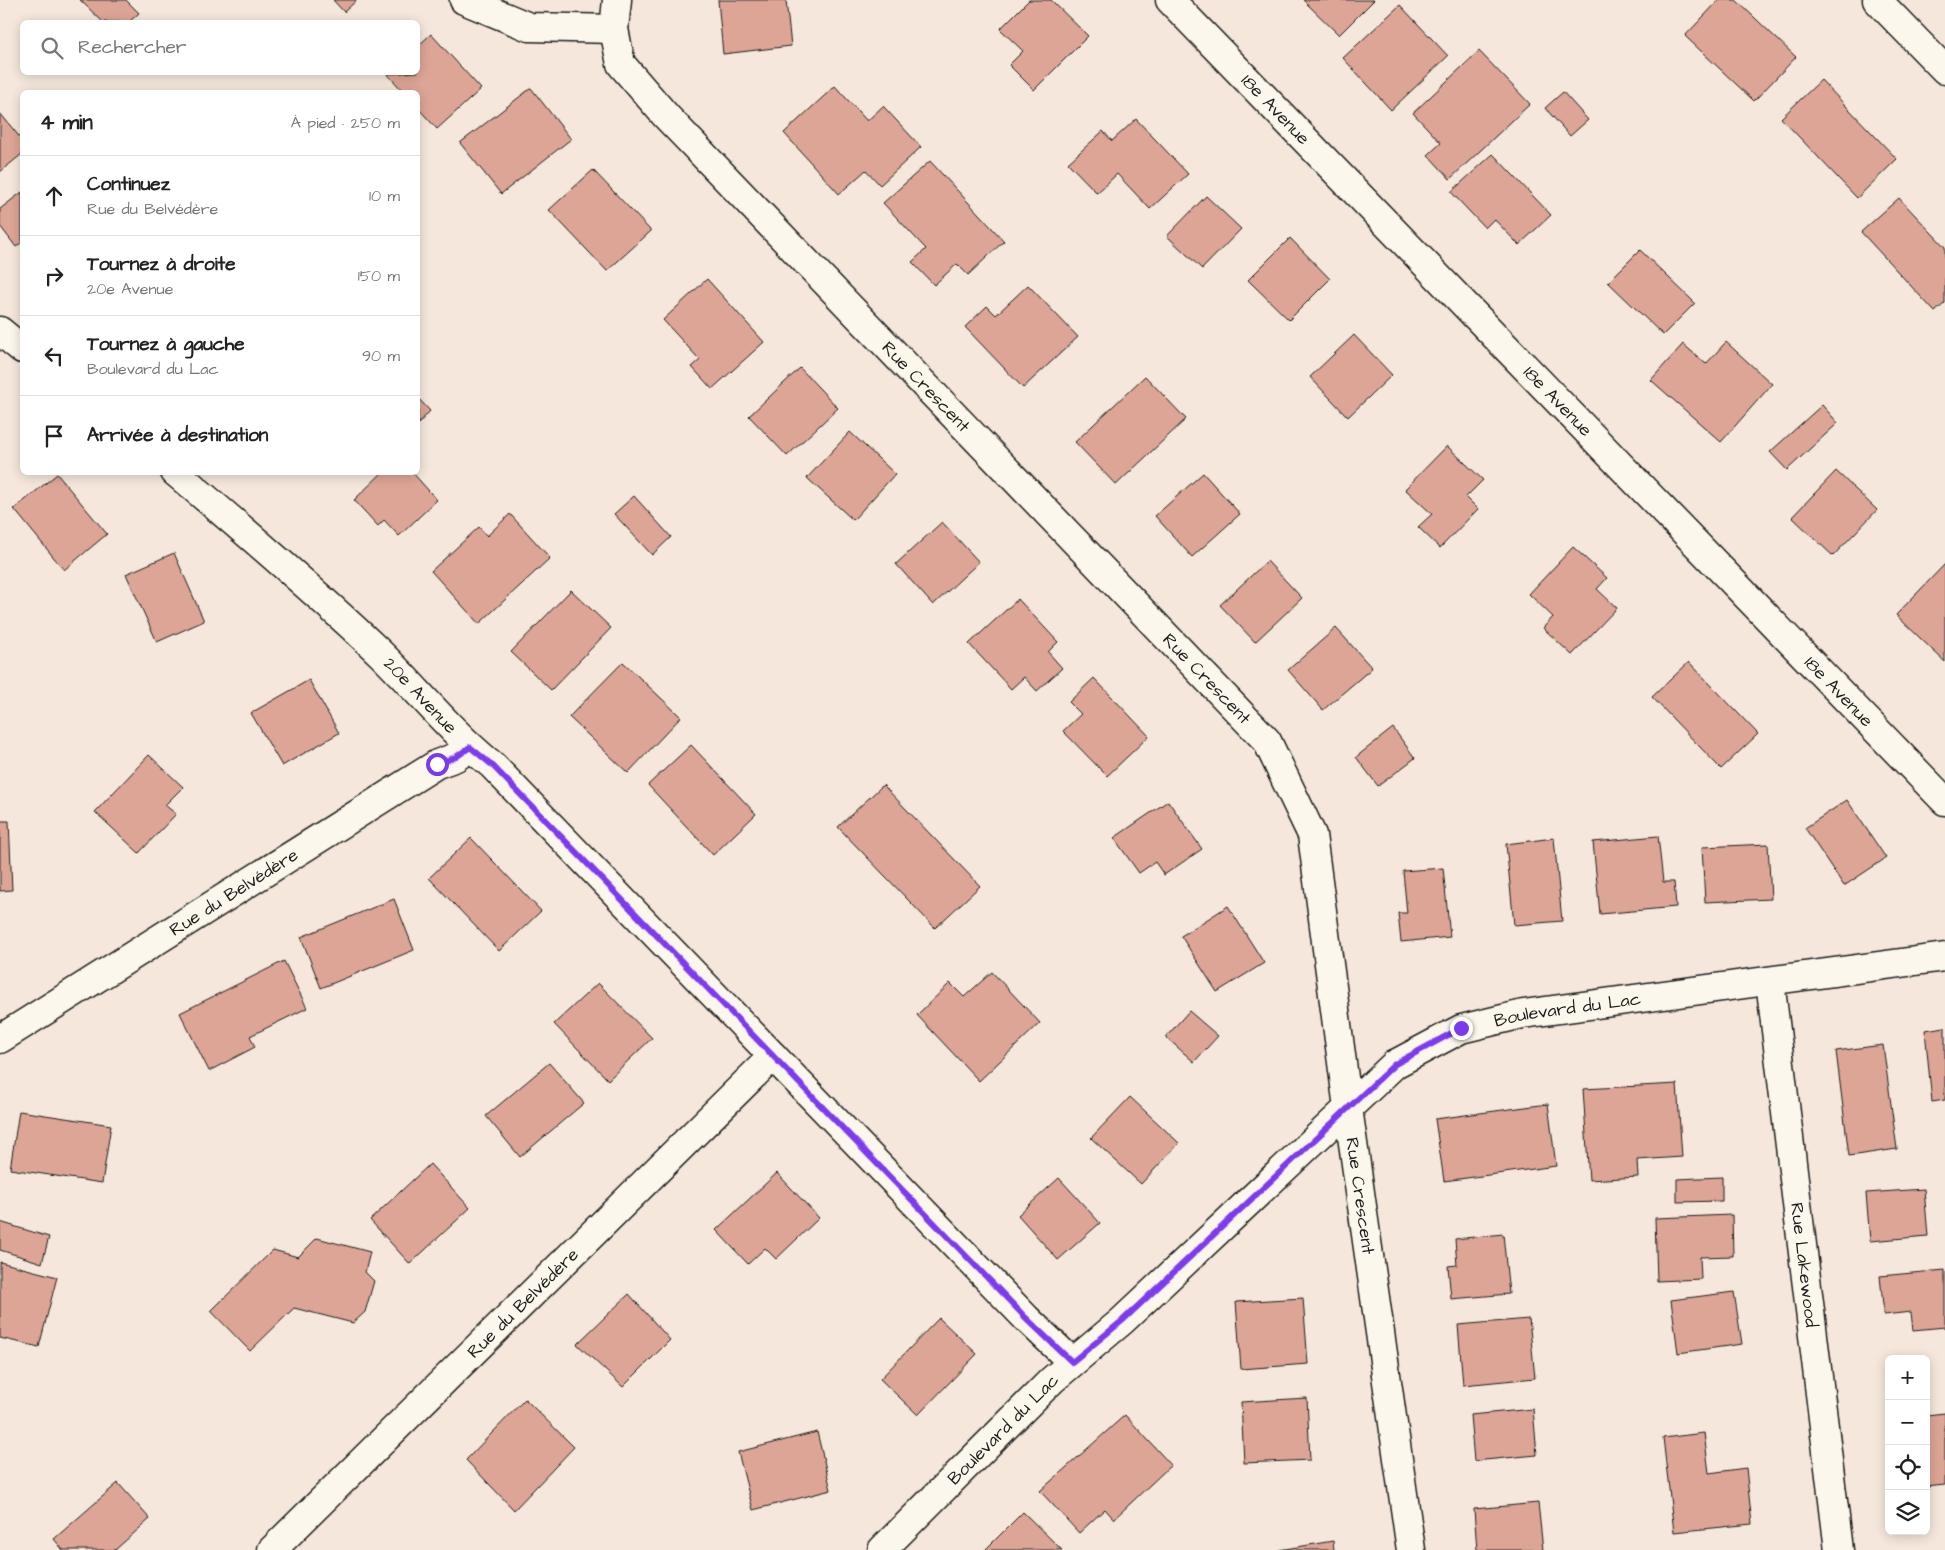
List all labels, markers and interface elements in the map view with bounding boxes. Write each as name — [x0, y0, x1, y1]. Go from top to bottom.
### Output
search box — [20, 20, 420, 75]
icon: search — [38, 34, 66, 62]
text: Rechercher — [78, 34, 186, 61]
street label: 18e Avenue — [1235, 69, 1316, 151]
text: 4 min — [40, 108, 93, 137]
text: À pied · 250 m — [291, 112, 400, 134]
text: Continuez — [87, 171, 170, 198]
icon: ahead — [40, 182, 68, 210]
text: 10 m — [369, 185, 400, 207]
text: Rue du Belvédère — [87, 198, 218, 220]
text: Tournez à droite — [87, 251, 235, 278]
icon: right — [40, 262, 68, 290]
text: 150 m — [358, 265, 400, 287]
text: 20e Avenue — [87, 278, 173, 300]
text: Tournez à gauche — [87, 331, 245, 358]
street label: Rue Crescent — [876, 336, 976, 439]
icon: left — [40, 342, 68, 370]
text: 90 m — [362, 345, 400, 367]
text: Boulevard du Lac — [87, 358, 219, 380]
street label: 18e Avenue — [1518, 361, 1598, 442]
icon: arrive — [40, 422, 68, 450]
text: Arrivée à destination — [87, 422, 268, 449]
street label: Rue Crescent — [1157, 628, 1257, 731]
street label: 18e Avenue — [1798, 651, 1879, 733]
street label: 20e Avenue — [378, 652, 463, 740]
route start — [426, 753, 449, 776]
street label: Rue du Belvédère — [165, 842, 303, 942]
street label: Boulevard du Lac — [1492, 986, 1642, 1034]
route end — [1450, 1017, 1473, 1040]
street label: Rue Crescent — [1339, 1136, 1381, 1257]
street label: Rue Lakewood — [1784, 1201, 1824, 1329]
street label: Rue du Belvédère — [462, 1242, 585, 1364]
map controls — [1885, 1355, 1930, 1535]
button: + — [1885, 1355, 1930, 1400]
street label: Boulevard du Lac — [942, 1368, 1064, 1491]
button: − — [1885, 1400, 1930, 1445]
button: locate — [1885, 1445, 1930, 1490]
button: layers — [1885, 1490, 1930, 1535]

